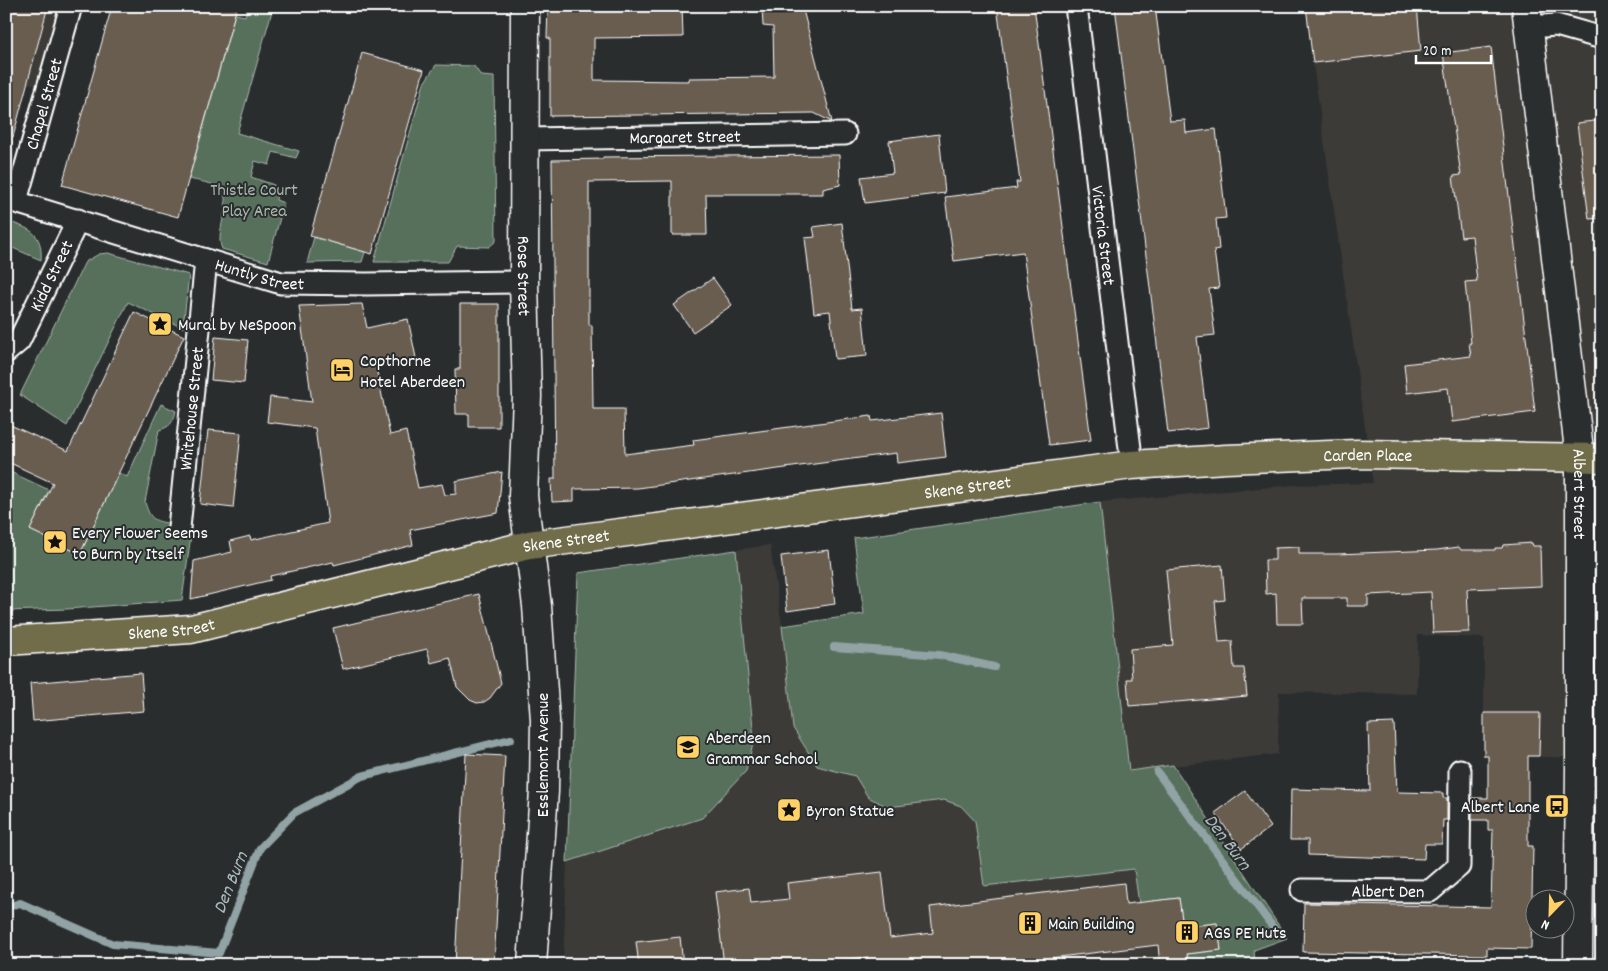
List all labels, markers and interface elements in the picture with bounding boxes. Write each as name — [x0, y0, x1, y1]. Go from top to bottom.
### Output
scale bar — [1416, 32, 1490, 64]
text: 20 m — [1423, 41, 1451, 63]
street label: Chapel Street — [21, 55, 71, 153]
street label: Margaret Street — [629, 126, 741, 152]
park label: Thistle Court Play Area — [210, 179, 298, 225]
street label: Victoria Street — [1083, 184, 1120, 287]
street label: Kidd Street — [25, 236, 81, 316]
street label: Rose Street — [509, 236, 535, 317]
street label: Huntly Street — [211, 253, 305, 298]
place icon: Mural by NeSpoon — [147, 311, 173, 337]
place label: Mural by NeSpoon — [178, 314, 296, 339]
street label: Whitehouse Street — [175, 346, 212, 472]
place label: Copthorne Hotel Aberdeen — [360, 350, 465, 396]
hotel icon: Copthorne Hotel Aberdeen — [329, 357, 355, 383]
street label: Carden Place — [1323, 444, 1412, 470]
street label: Albert Street — [1564, 447, 1590, 540]
street label: Skene Street — [923, 471, 1013, 507]
place label: Every Flower Seems to Burn by Itself — [72, 522, 208, 568]
street label: Skene Street — [520, 524, 612, 561]
place icon: Every Flower Seems to Burn by Itself — [42, 529, 68, 555]
street label: Skene Street — [127, 613, 219, 648]
street label: Esslemont Avenue — [532, 693, 557, 817]
place label: Aberdeen Grammar School — [706, 727, 819, 773]
school or university icon: Aberdeen Grammar School — [675, 734, 701, 760]
bus stop icon: Albert Lane — [1544, 793, 1570, 819]
place label: Albert Lane — [1461, 796, 1540, 821]
place icon: Byron Statue — [776, 797, 802, 823]
place label: Byron Statue — [806, 800, 894, 825]
water label: Den Burn — [1196, 809, 1257, 878]
water label: Den Burn — [208, 847, 257, 918]
street label: Albert Den — [1351, 880, 1425, 906]
north arrow — [1526, 888, 1576, 938]
building icon: Main Building — [1017, 910, 1043, 936]
place label: Main Building — [1048, 913, 1135, 938]
text: N — [1539, 914, 1553, 935]
building icon: AGS PE Huts — [1174, 919, 1200, 945]
place label: AGS PE Huts — [1204, 922, 1287, 947]

